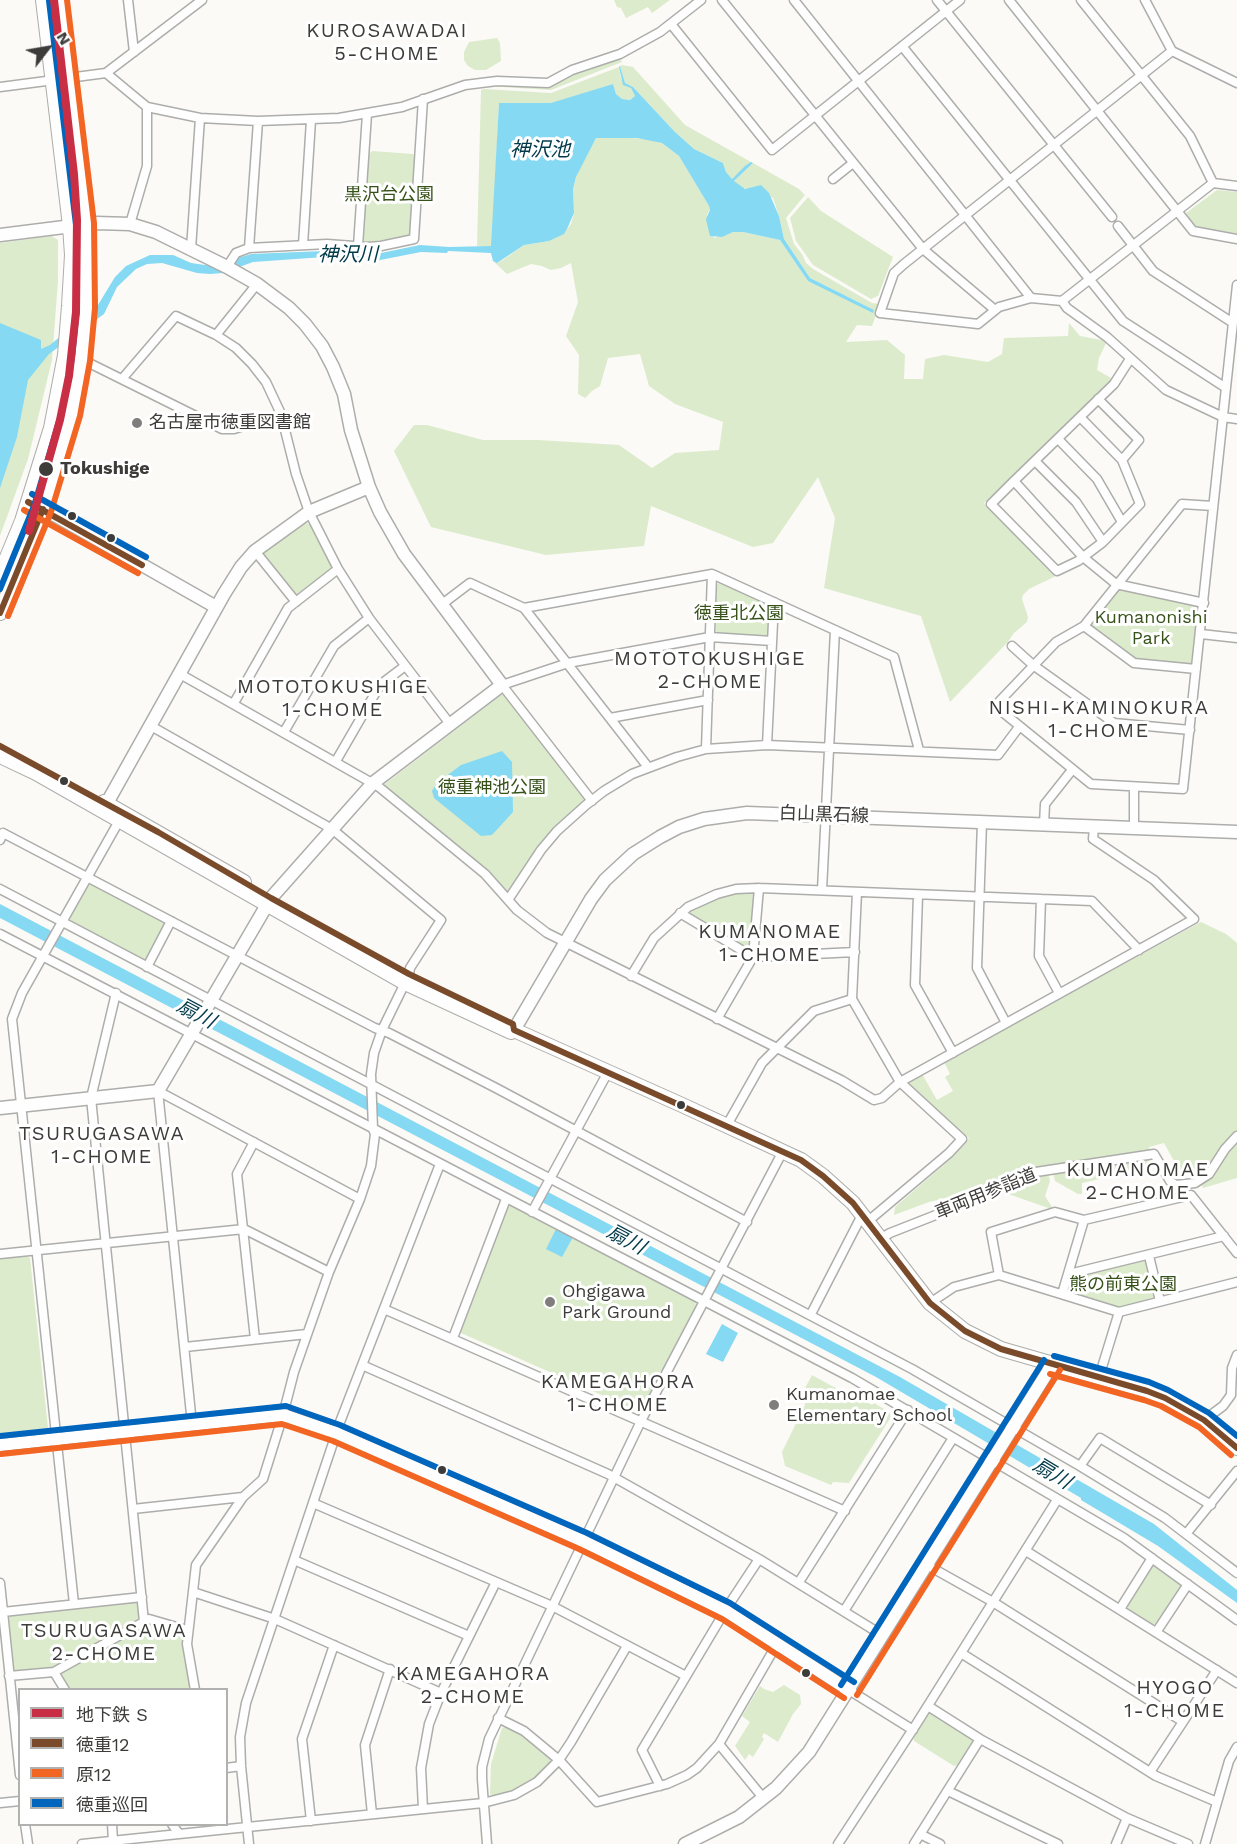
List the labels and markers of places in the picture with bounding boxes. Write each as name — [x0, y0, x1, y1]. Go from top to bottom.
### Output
place label: 名古屋市徳重図書館 — [149, 412, 311, 434]
marker: 名古屋市徳重図書館 — [130, 416, 144, 430]
place label: Tokushige — [60, 458, 150, 480]
marker: Tokushige — [37, 460, 55, 478]
unlabelled marker — [66, 510, 78, 522]
unlabelled marker — [105, 532, 117, 544]
unlabelled marker — [58, 775, 70, 787]
unlabelled marker — [675, 1099, 687, 1111]
place label: Ohgigawa Park Ground — [562, 1281, 671, 1324]
marker: Ohgigawa Park Ground — [543, 1295, 557, 1309]
place label: Kumanomae Elementary School — [786, 1384, 952, 1426]
marker: Kumanomae Elementary School — [767, 1398, 781, 1412]
unlabelled marker — [436, 1464, 448, 1476]
unlabelled marker — [800, 1667, 812, 1679]

